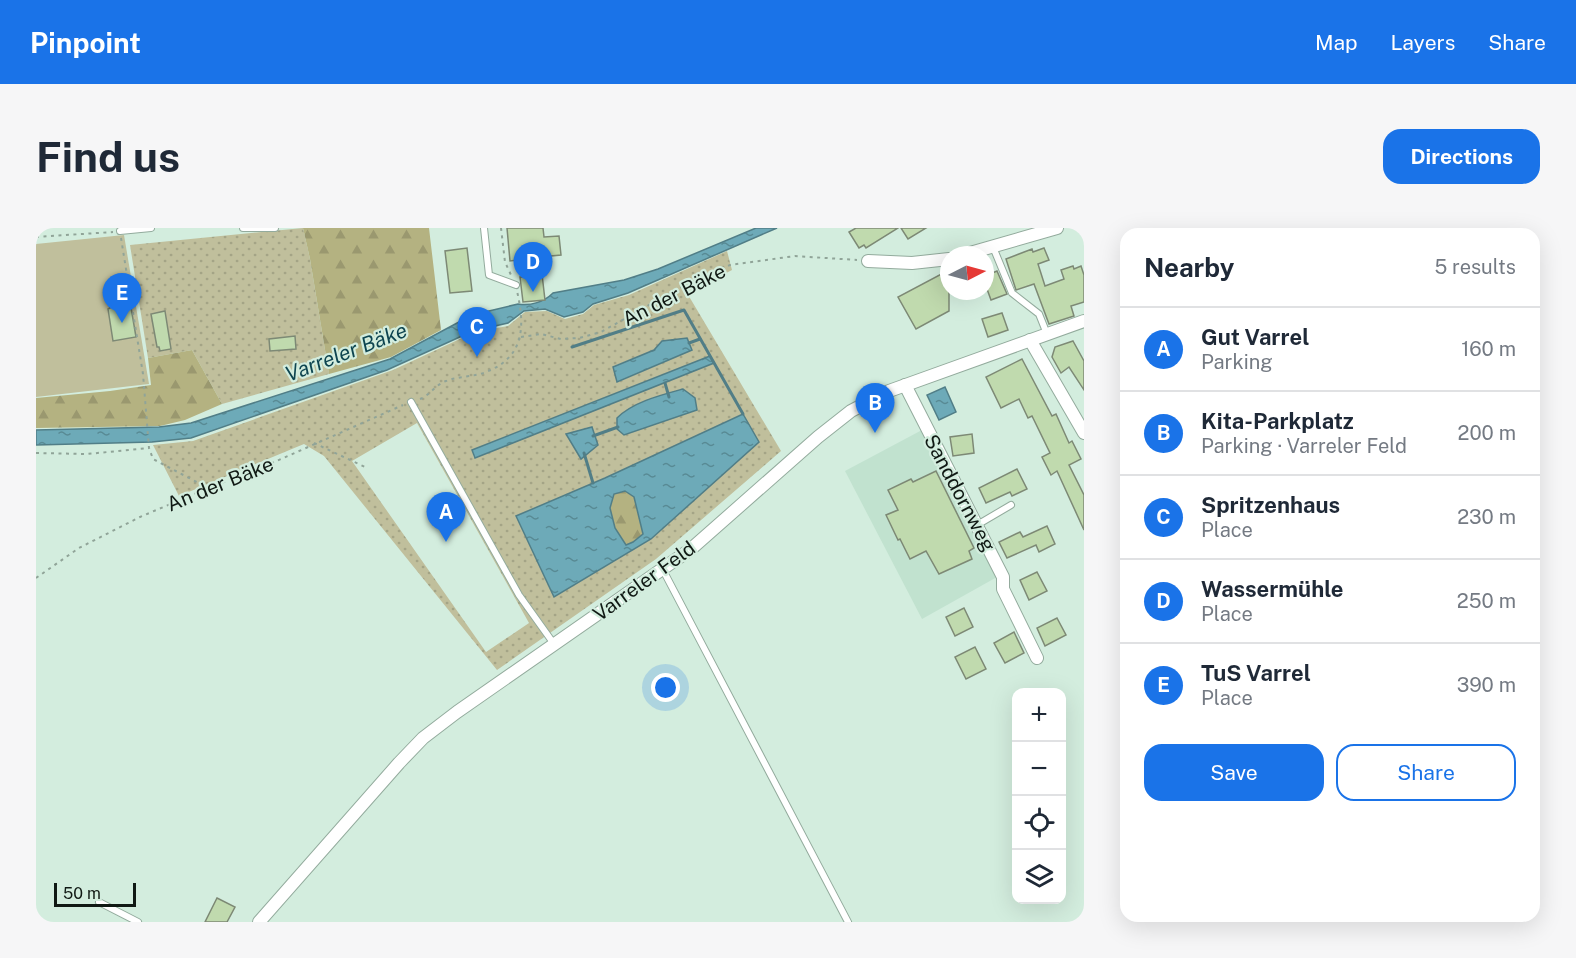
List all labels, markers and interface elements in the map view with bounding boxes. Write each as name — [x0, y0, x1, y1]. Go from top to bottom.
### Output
text: Pinpoint — [30, 26, 141, 59]
text: Map — [1315, 30, 1358, 55]
text: Layers — [1391, 30, 1455, 55]
text: Share — [1488, 30, 1546, 55]
button: Directions — [1383, 129, 1540, 184]
text: Find us — [36, 132, 180, 181]
pin: D — [514, 242, 552, 292]
north arrow — [940, 246, 994, 300]
text: Nearby — [1144, 252, 1234, 283]
text: 5 results — [1434, 255, 1516, 279]
street label: An der Bäke — [618, 259, 730, 331]
pin: E — [102, 274, 142, 323]
pin: C — [458, 308, 496, 357]
water label: Varreler Bäke — [282, 317, 410, 387]
text: Gut Varrel — [1201, 324, 1309, 350]
text: A — [1156, 337, 1171, 361]
text: 160 m — [1461, 337, 1516, 361]
text: Parking — [1201, 350, 1273, 374]
pin: B — [856, 384, 894, 433]
text: Kita-Parkplatz — [1201, 408, 1354, 434]
text: B — [1157, 421, 1170, 445]
text: 200 m — [1458, 421, 1516, 445]
street label: Sanddornweg — [919, 430, 1001, 556]
text: Parking · Varreler Feld — [1201, 434, 1407, 458]
street label: An der Bäke — [163, 452, 277, 516]
pin: A — [426, 492, 466, 542]
text: Spritzenhaus — [1201, 492, 1340, 518]
text: C — [1156, 505, 1171, 529]
text: 230 m — [1457, 505, 1516, 529]
text: Place — [1201, 518, 1253, 542]
street label: Varreler Feld — [588, 536, 700, 626]
text: Wassermühle — [1201, 576, 1344, 602]
text: D — [1156, 589, 1171, 613]
text: 250 m — [1457, 589, 1516, 613]
text: Place — [1201, 602, 1253, 626]
text: TuS Varrel — [1201, 660, 1311, 686]
your location — [651, 673, 680, 702]
text: E — [1157, 673, 1170, 697]
text: 390 m — [1457, 673, 1516, 697]
text: Place — [1201, 686, 1253, 710]
map controls — [1012, 688, 1066, 904]
button: + — [1012, 688, 1066, 742]
button: − — [1012, 742, 1066, 796]
button: Save — [1144, 744, 1324, 801]
button: Share — [1336, 744, 1516, 801]
button: locate — [1012, 796, 1066, 850]
button: layers — [1012, 850, 1066, 904]
scale bar — [54, 880, 136, 908]
text: 50 m — [63, 884, 101, 903]

